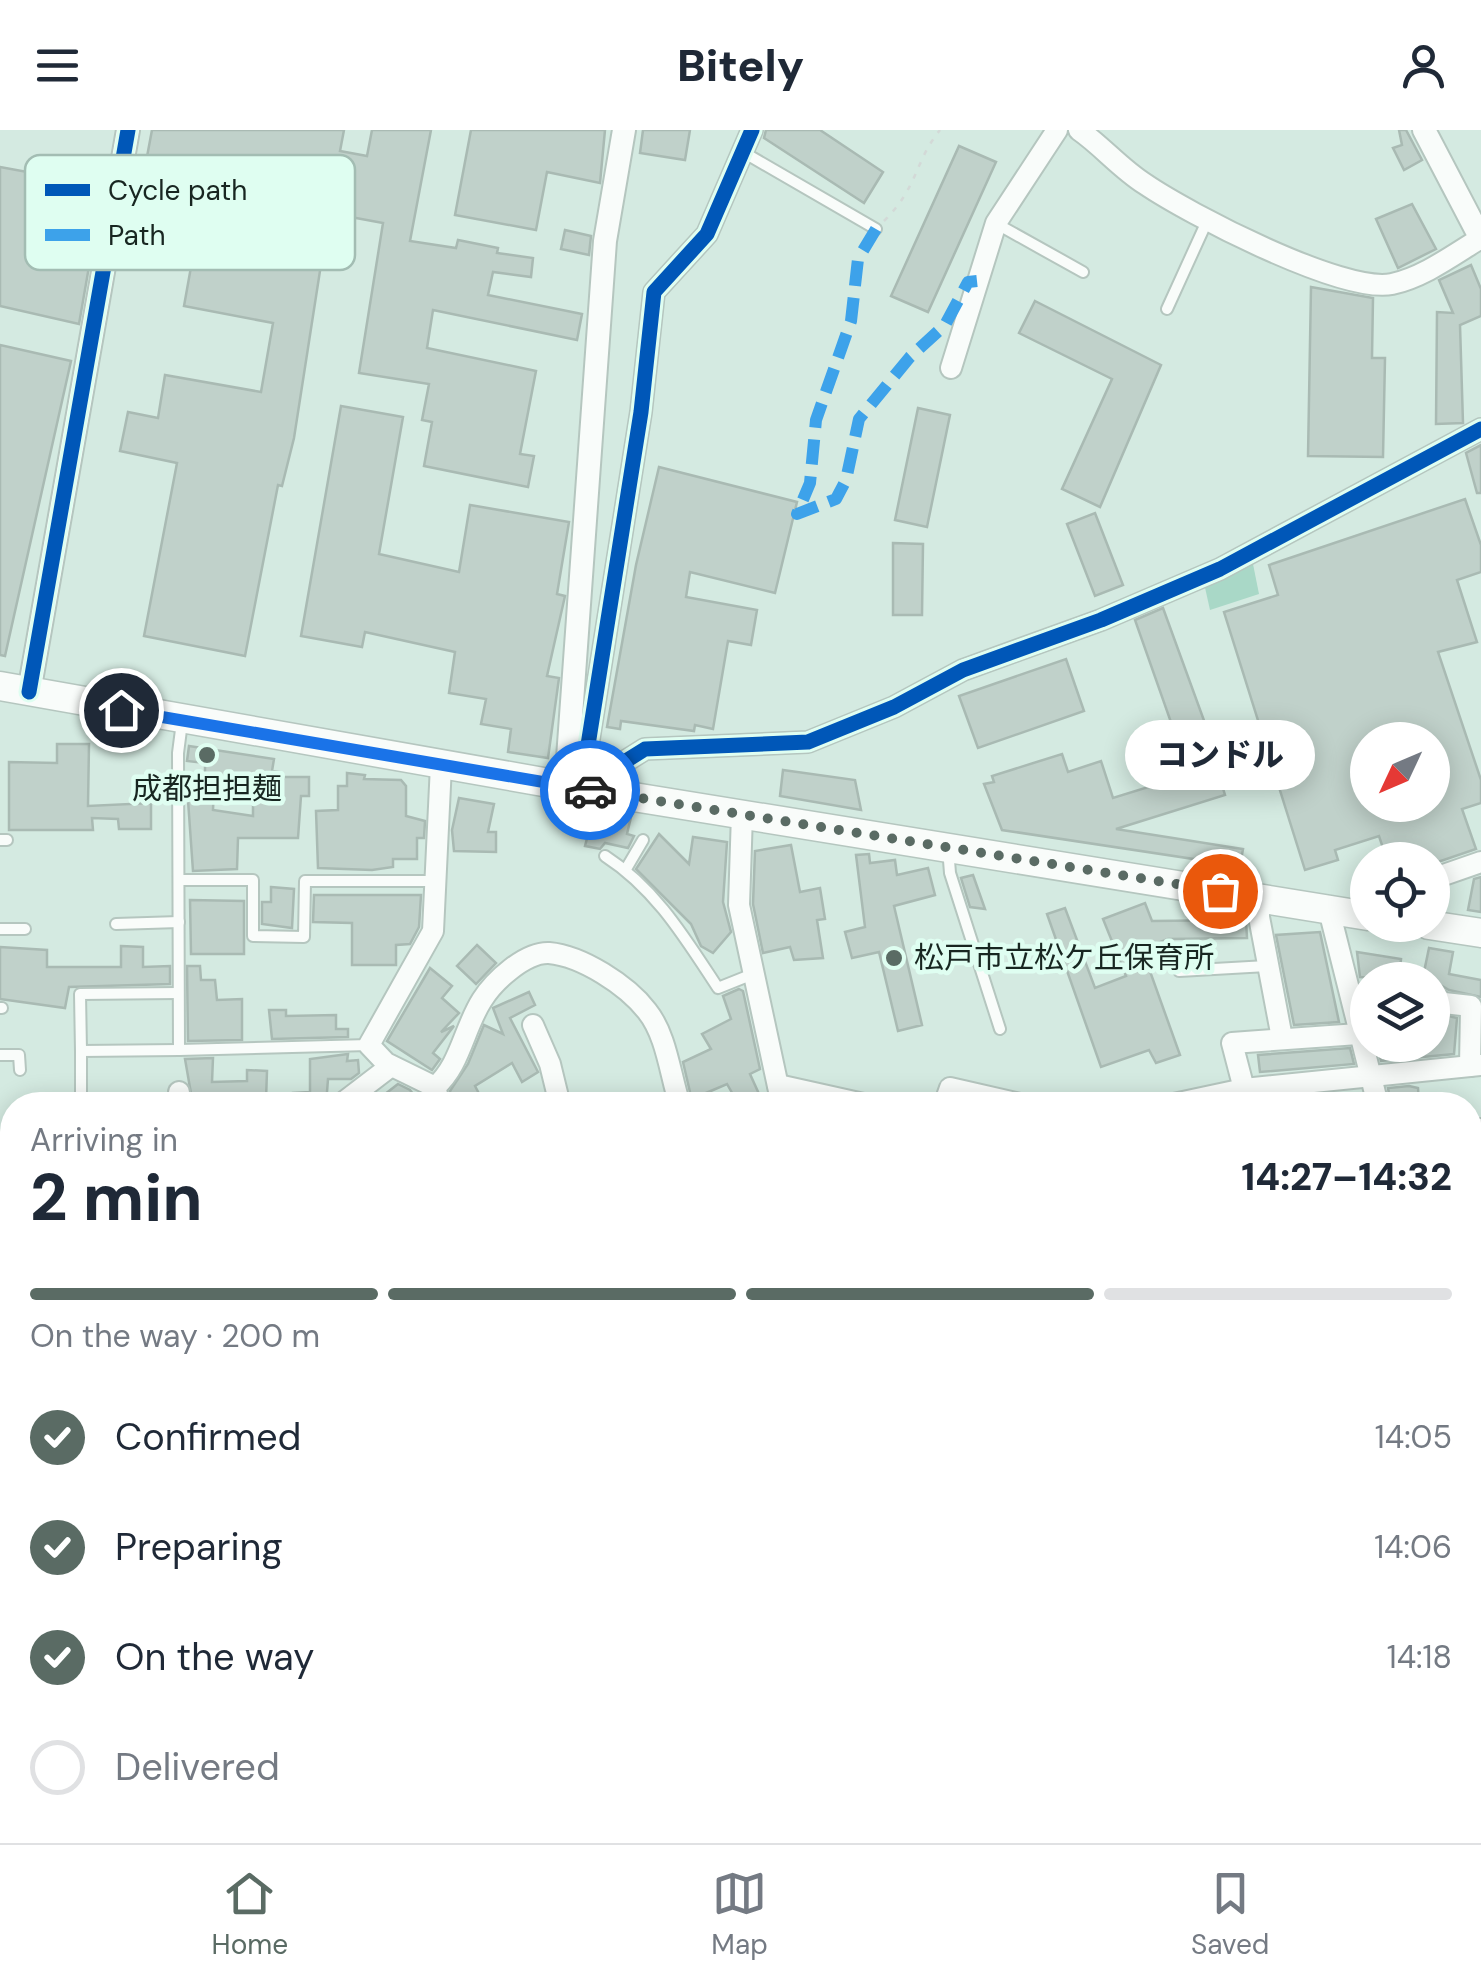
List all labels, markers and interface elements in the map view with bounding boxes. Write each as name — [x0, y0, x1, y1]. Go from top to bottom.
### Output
text: Bitely — [677, 36, 804, 95]
icon: menu — [30, 38, 85, 93]
icon: person — [1396, 38, 1451, 93]
legend — [25, 155, 355, 270]
text: Cycle path — [108, 172, 247, 209]
text: Path — [108, 217, 166, 254]
pin — [79, 668, 164, 753]
icon: home — [94, 683, 149, 738]
callout: コンドル — [1125, 721, 1315, 791]
north arrow — [1350, 722, 1450, 822]
map controls — [1350, 722, 1450, 1062]
text: コンドル — [1156, 734, 1284, 776]
courier — [540, 740, 640, 840]
marker: 成都担担麺 — [196, 744, 218, 766]
icon: car — [563, 763, 618, 818]
place label: 成都担担麺 — [132, 769, 282, 808]
button: locate — [1350, 842, 1450, 942]
pin — [1178, 849, 1263, 934]
icon: bag — [1193, 864, 1248, 919]
place label: 松戸市立松ケ丘保育所 — [914, 938, 1214, 977]
marker: 松戸市立松ケ丘保育所 — [883, 947, 905, 969]
button: layers — [1350, 962, 1450, 1062]
text: Arriving in — [30, 1119, 178, 1161]
text: 14:27–14:32 — [1241, 1152, 1452, 1202]
text: 2 min — [30, 1156, 203, 1240]
text: On the way · 200 m — [30, 1315, 320, 1357]
icon: check — [30, 1410, 85, 1465]
text: Confirmed — [115, 1412, 301, 1462]
text: 14:05 — [1375, 1416, 1452, 1458]
icon: check — [30, 1520, 85, 1575]
text: Preparing — [115, 1522, 283, 1572]
text: 14:06 — [1374, 1526, 1452, 1568]
icon: check — [30, 1630, 85, 1685]
text: On the way — [115, 1632, 314, 1682]
text: 14:18 — [1387, 1636, 1452, 1678]
text: Delivered — [115, 1742, 280, 1792]
tab: Home — [212, 1866, 288, 1963]
tab: Map — [711, 1866, 768, 1963]
tab: Saved — [1191, 1866, 1269, 1963]

